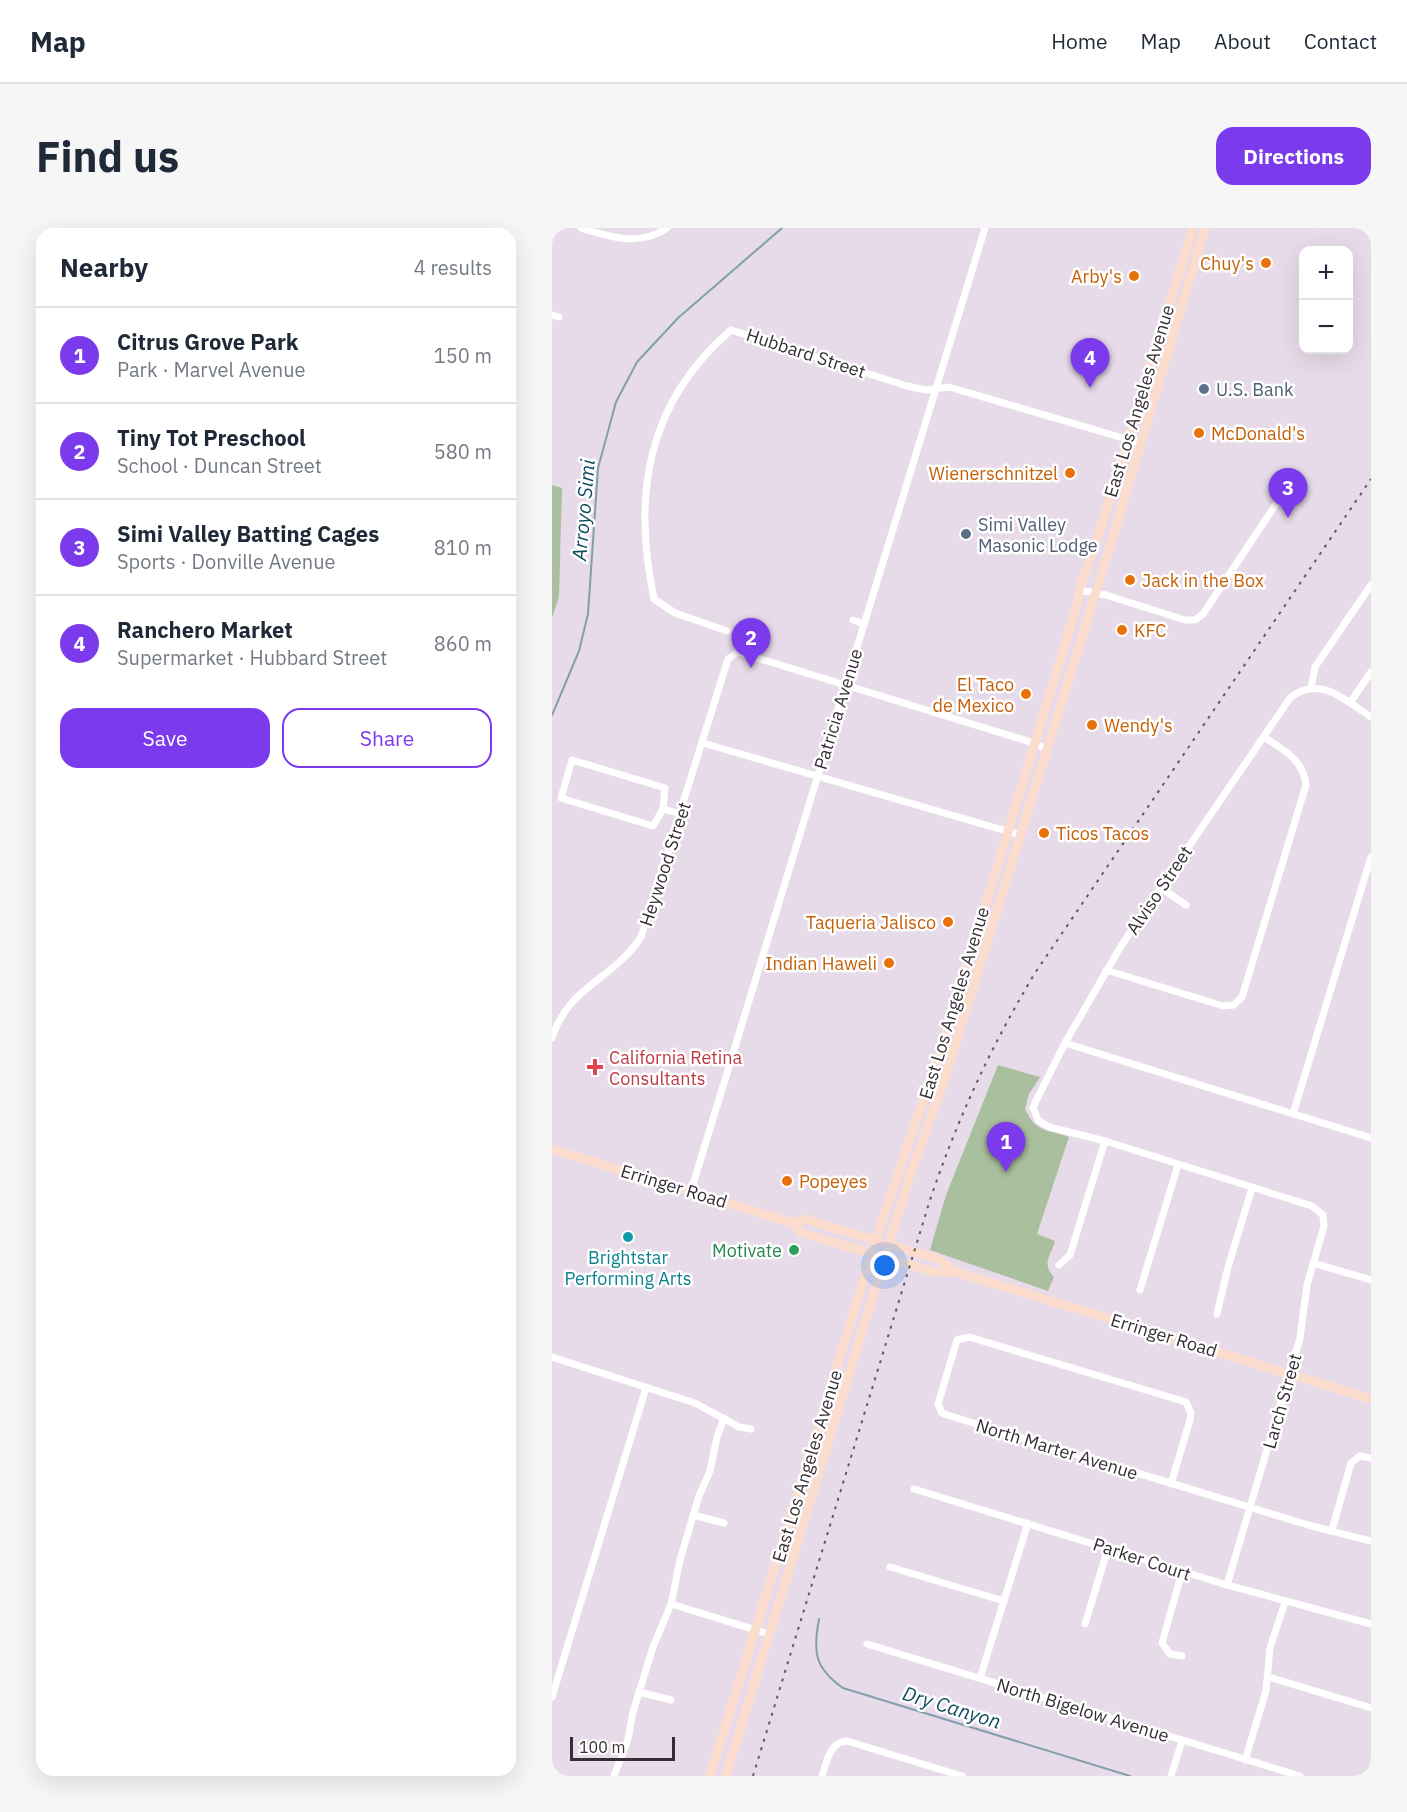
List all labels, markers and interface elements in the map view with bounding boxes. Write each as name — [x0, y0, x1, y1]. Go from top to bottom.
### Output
text: Map — [30, 23, 86, 60]
text: Home — [1051, 27, 1108, 55]
text: Map — [1141, 27, 1181, 55]
text: About — [1214, 27, 1271, 55]
text: Contact — [1304, 27, 1377, 55]
button: Directions — [1216, 127, 1371, 185]
text: Find us — [36, 129, 179, 184]
map controls — [1299, 246, 1353, 354]
button: + — [1299, 246, 1353, 300]
text: Nearby — [60, 250, 148, 284]
place label: Chuy's — [1200, 252, 1254, 275]
text: 4 results — [414, 254, 492, 281]
marker: Chuy's — [1259, 256, 1273, 270]
place label: Arby's — [1071, 265, 1122, 288]
marker: Arby's — [1127, 269, 1141, 283]
button: − — [1299, 300, 1353, 354]
street label: East Los Angeles Avenue — [1099, 302, 1179, 500]
street label: Hubbard Street — [743, 323, 869, 383]
text: Citrus Grove Park — [117, 327, 299, 356]
pin: 4 — [1070, 338, 1110, 388]
text: 1 — [74, 342, 86, 369]
text: 150 m — [434, 342, 492, 369]
text: Park · Marvel Avenue — [117, 356, 306, 383]
place label: U.S. Bank — [1216, 378, 1294, 401]
marker: U.S. Bank — [1197, 382, 1211, 396]
place label: McDonald's — [1211, 422, 1305, 445]
text: Tiny Tot Preschool — [117, 423, 306, 452]
marker: McDonald's — [1192, 426, 1206, 440]
text: 2 — [74, 438, 86, 465]
text: 580 m — [434, 438, 492, 465]
text: School · Duncan Street — [117, 452, 322, 479]
water label: Arroyo Simi — [565, 457, 601, 563]
place label: Wienerschnitzel — [929, 462, 1058, 485]
marker: Wienerschnitzel — [1063, 466, 1077, 480]
pin: 3 — [1268, 468, 1308, 518]
place label: Simi Valley Masonic Lodge — [978, 513, 1098, 557]
text: Simi Valley Batting Cages — [117, 519, 379, 548]
marker: Simi Valley Masonic Lodge — [959, 527, 973, 541]
text: 3 — [74, 534, 86, 561]
text: 810 m — [434, 534, 492, 561]
text: Sports · Donville Avenue — [117, 548, 335, 575]
place label: Jack in the Box — [1142, 569, 1264, 592]
marker: Jack in the Box — [1123, 573, 1137, 587]
text: Ranchero Market — [117, 615, 293, 644]
pin: 2 — [732, 618, 770, 668]
place label: KFC — [1134, 619, 1166, 642]
marker: KFC — [1115, 623, 1129, 637]
text: 4 — [74, 630, 86, 657]
text: 860 m — [434, 630, 492, 657]
text: Supermarket · Hubbard Street — [117, 644, 387, 671]
street label: Patricia Avenue — [809, 646, 867, 772]
place label: El Taco de Mexico — [932, 673, 1014, 717]
marker: El Taco de Mexico — [1019, 687, 1033, 701]
button: Save — [60, 708, 270, 768]
button: Share — [282, 708, 492, 768]
place label: Wendy's — [1104, 714, 1173, 737]
marker: Wendy's — [1085, 718, 1099, 732]
street label: Heywood Street — [634, 799, 696, 929]
place label: Ticos Tacos — [1056, 822, 1149, 845]
marker: Ticos Tacos — [1037, 826, 1051, 840]
street label: Alviso Street — [1121, 841, 1197, 939]
street label: East Los Angeles Avenue — [914, 904, 994, 1102]
place label: Taqueria Jalisco — [806, 911, 936, 934]
marker: Taqueria Jalisco — [941, 915, 955, 929]
place label: Indian Haweli — [765, 952, 877, 975]
marker: Indian Haweli — [882, 956, 896, 970]
place label: California Retina Consultants — [609, 1046, 742, 1090]
marker: California Retina Consultants — [586, 1058, 604, 1076]
pin: 1 — [986, 1122, 1026, 1172]
street label: Erringer Road — [618, 1159, 730, 1213]
place label: Popeyes — [799, 1170, 867, 1193]
marker: Popeyes — [780, 1174, 794, 1188]
marker: Brightstar Performing Arts — [621, 1230, 635, 1244]
place label: Motivate — [712, 1239, 782, 1262]
marker: Motivate — [787, 1243, 801, 1257]
place label: Brightstar Performing Arts — [564, 1246, 692, 1290]
your location — [870, 1251, 899, 1280]
street label: Erringer Road — [1108, 1308, 1220, 1362]
street label: Larch Street — [1257, 1351, 1307, 1451]
street label: East Los Angeles Avenue — [767, 1367, 847, 1565]
street label: North Marter Avenue — [973, 1413, 1141, 1485]
street label: Parker Court — [1090, 1532, 1194, 1586]
street label: North Bigelow Avenue — [994, 1673, 1172, 1747]
water label: Dry Canyon — [900, 1679, 1004, 1735]
scale bar — [570, 1734, 675, 1762]
text: 100 m — [579, 1737, 626, 1757]

